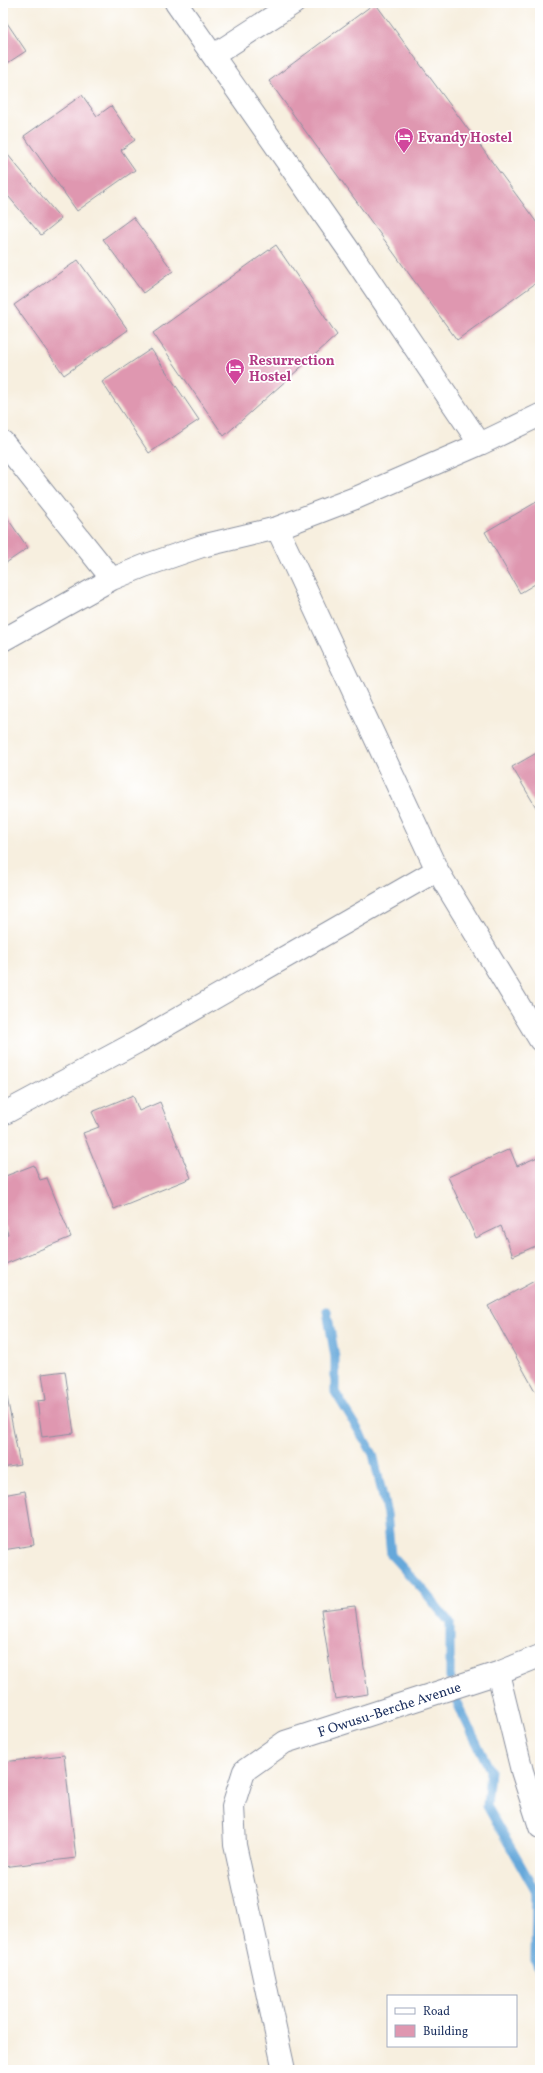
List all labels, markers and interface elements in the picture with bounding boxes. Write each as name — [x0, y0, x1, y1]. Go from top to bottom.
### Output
hotel icon: Evandy Hostel — [393, 126, 415, 154]
place label: Evandy Hostel — [418, 129, 513, 148]
place label: Resurrection Hostel — [249, 352, 335, 387]
hotel icon: Resurrection Hostel — [224, 357, 246, 385]
street label: F Owusu-Berche Avenue — [315, 1678, 464, 1743]
legend — [387, 1995, 517, 2047]
text: Road — [423, 2004, 450, 2020]
text: Building — [423, 2024, 468, 2040]

